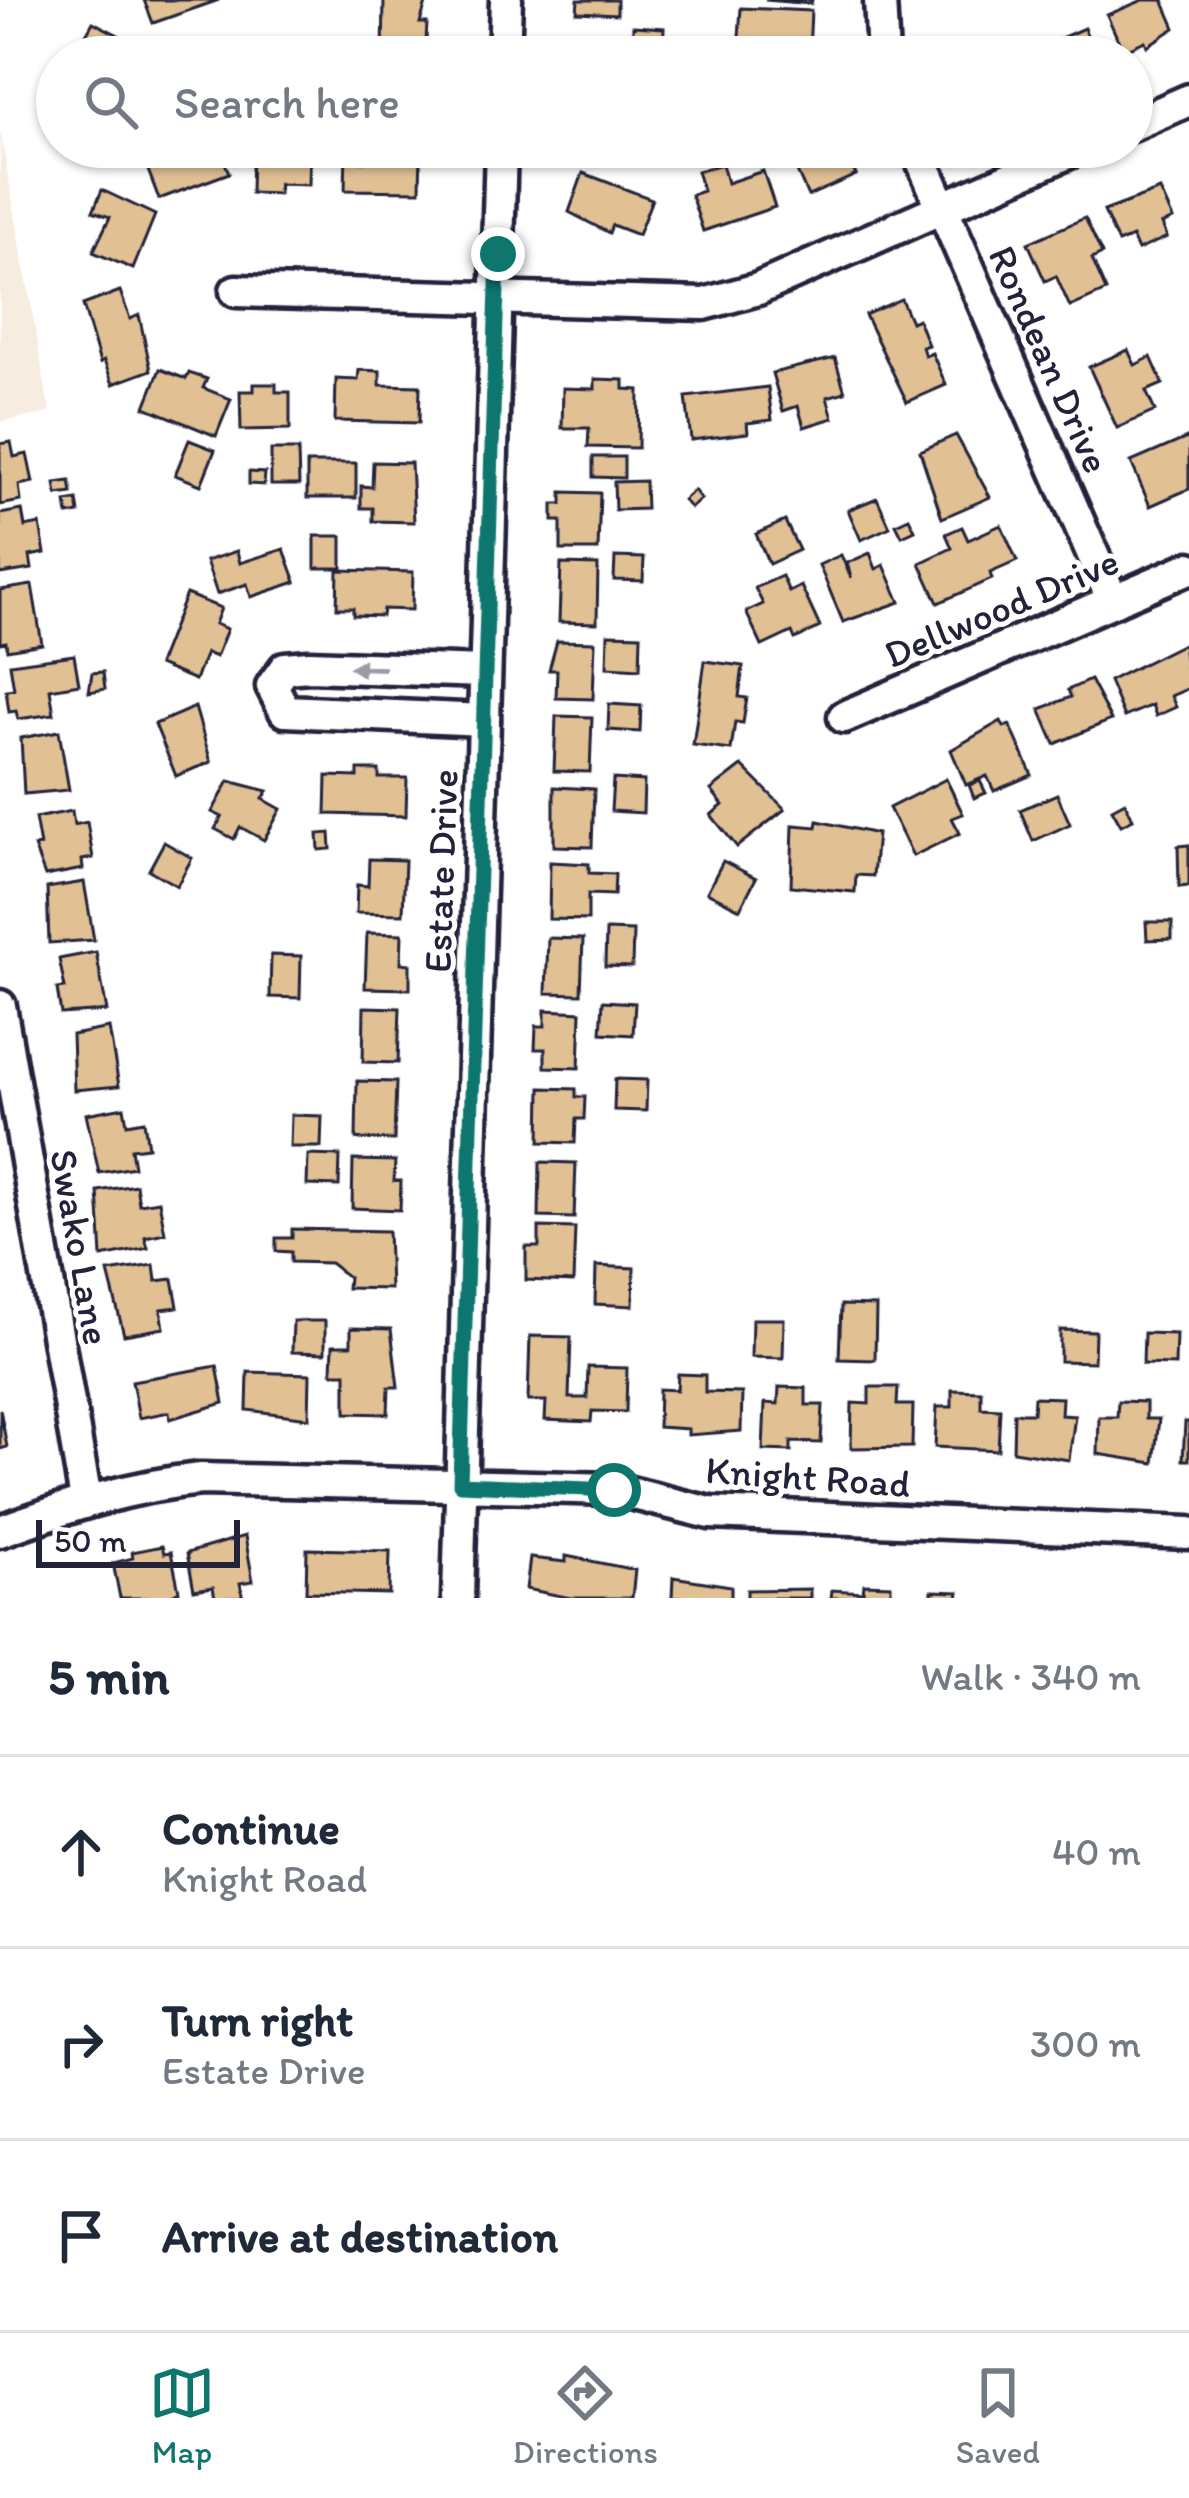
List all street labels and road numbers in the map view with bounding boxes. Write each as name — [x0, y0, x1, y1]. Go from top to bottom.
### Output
street label: Rondean Drive — [979, 238, 1121, 480]
street label: Dellwood Drive — [877, 537, 1125, 678]
street label: Estate Drive — [413, 768, 468, 974]
street label: Swako Lane — [40, 1146, 121, 1349]
street label: Knight Road — [704, 1446, 912, 1507]

